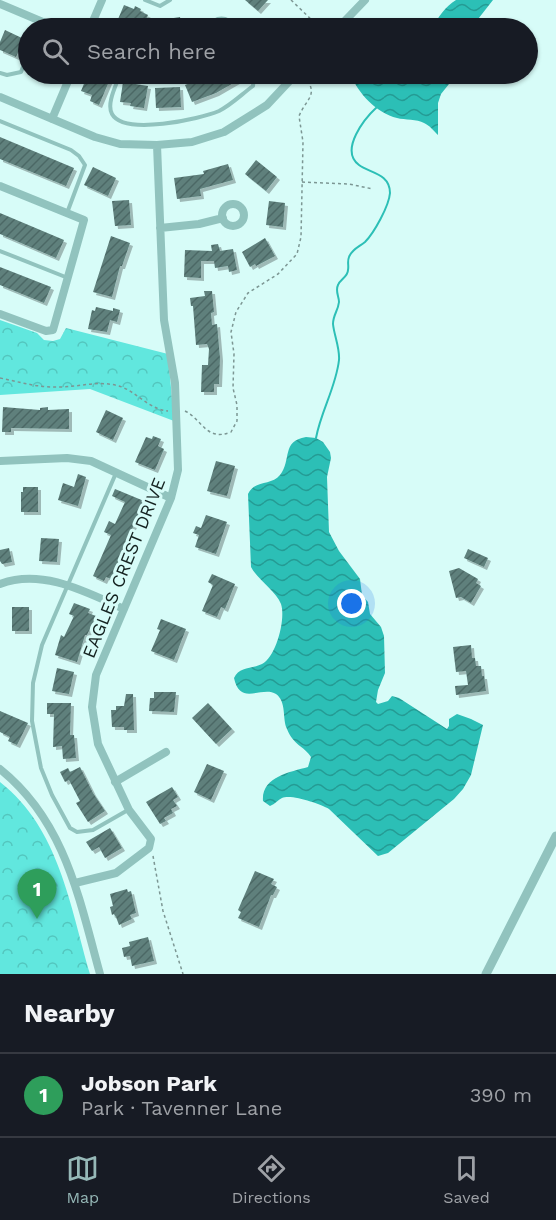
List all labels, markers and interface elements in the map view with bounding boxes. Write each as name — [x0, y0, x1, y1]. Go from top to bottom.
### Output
search box — [18, 18, 538, 84]
icon: search — [39, 35, 72, 68]
text: Search here — [87, 39, 216, 64]
street label: EAGLES CREST DRIVE — [78, 475, 169, 661]
your location — [337, 589, 366, 618]
pin: 1 — [18, 870, 57, 919]
text: Nearby — [24, 998, 115, 1028]
text: Jobson Park — [81, 1071, 217, 1096]
text: 1 — [39, 1083, 48, 1107]
text: 390 m — [470, 1083, 532, 1107]
text: Park · Tavenner Lane — [81, 1096, 282, 1120]
tab: Map — [66, 1152, 99, 1207]
tab: Directions — [232, 1152, 311, 1207]
tab: Saved — [443, 1152, 490, 1207]

